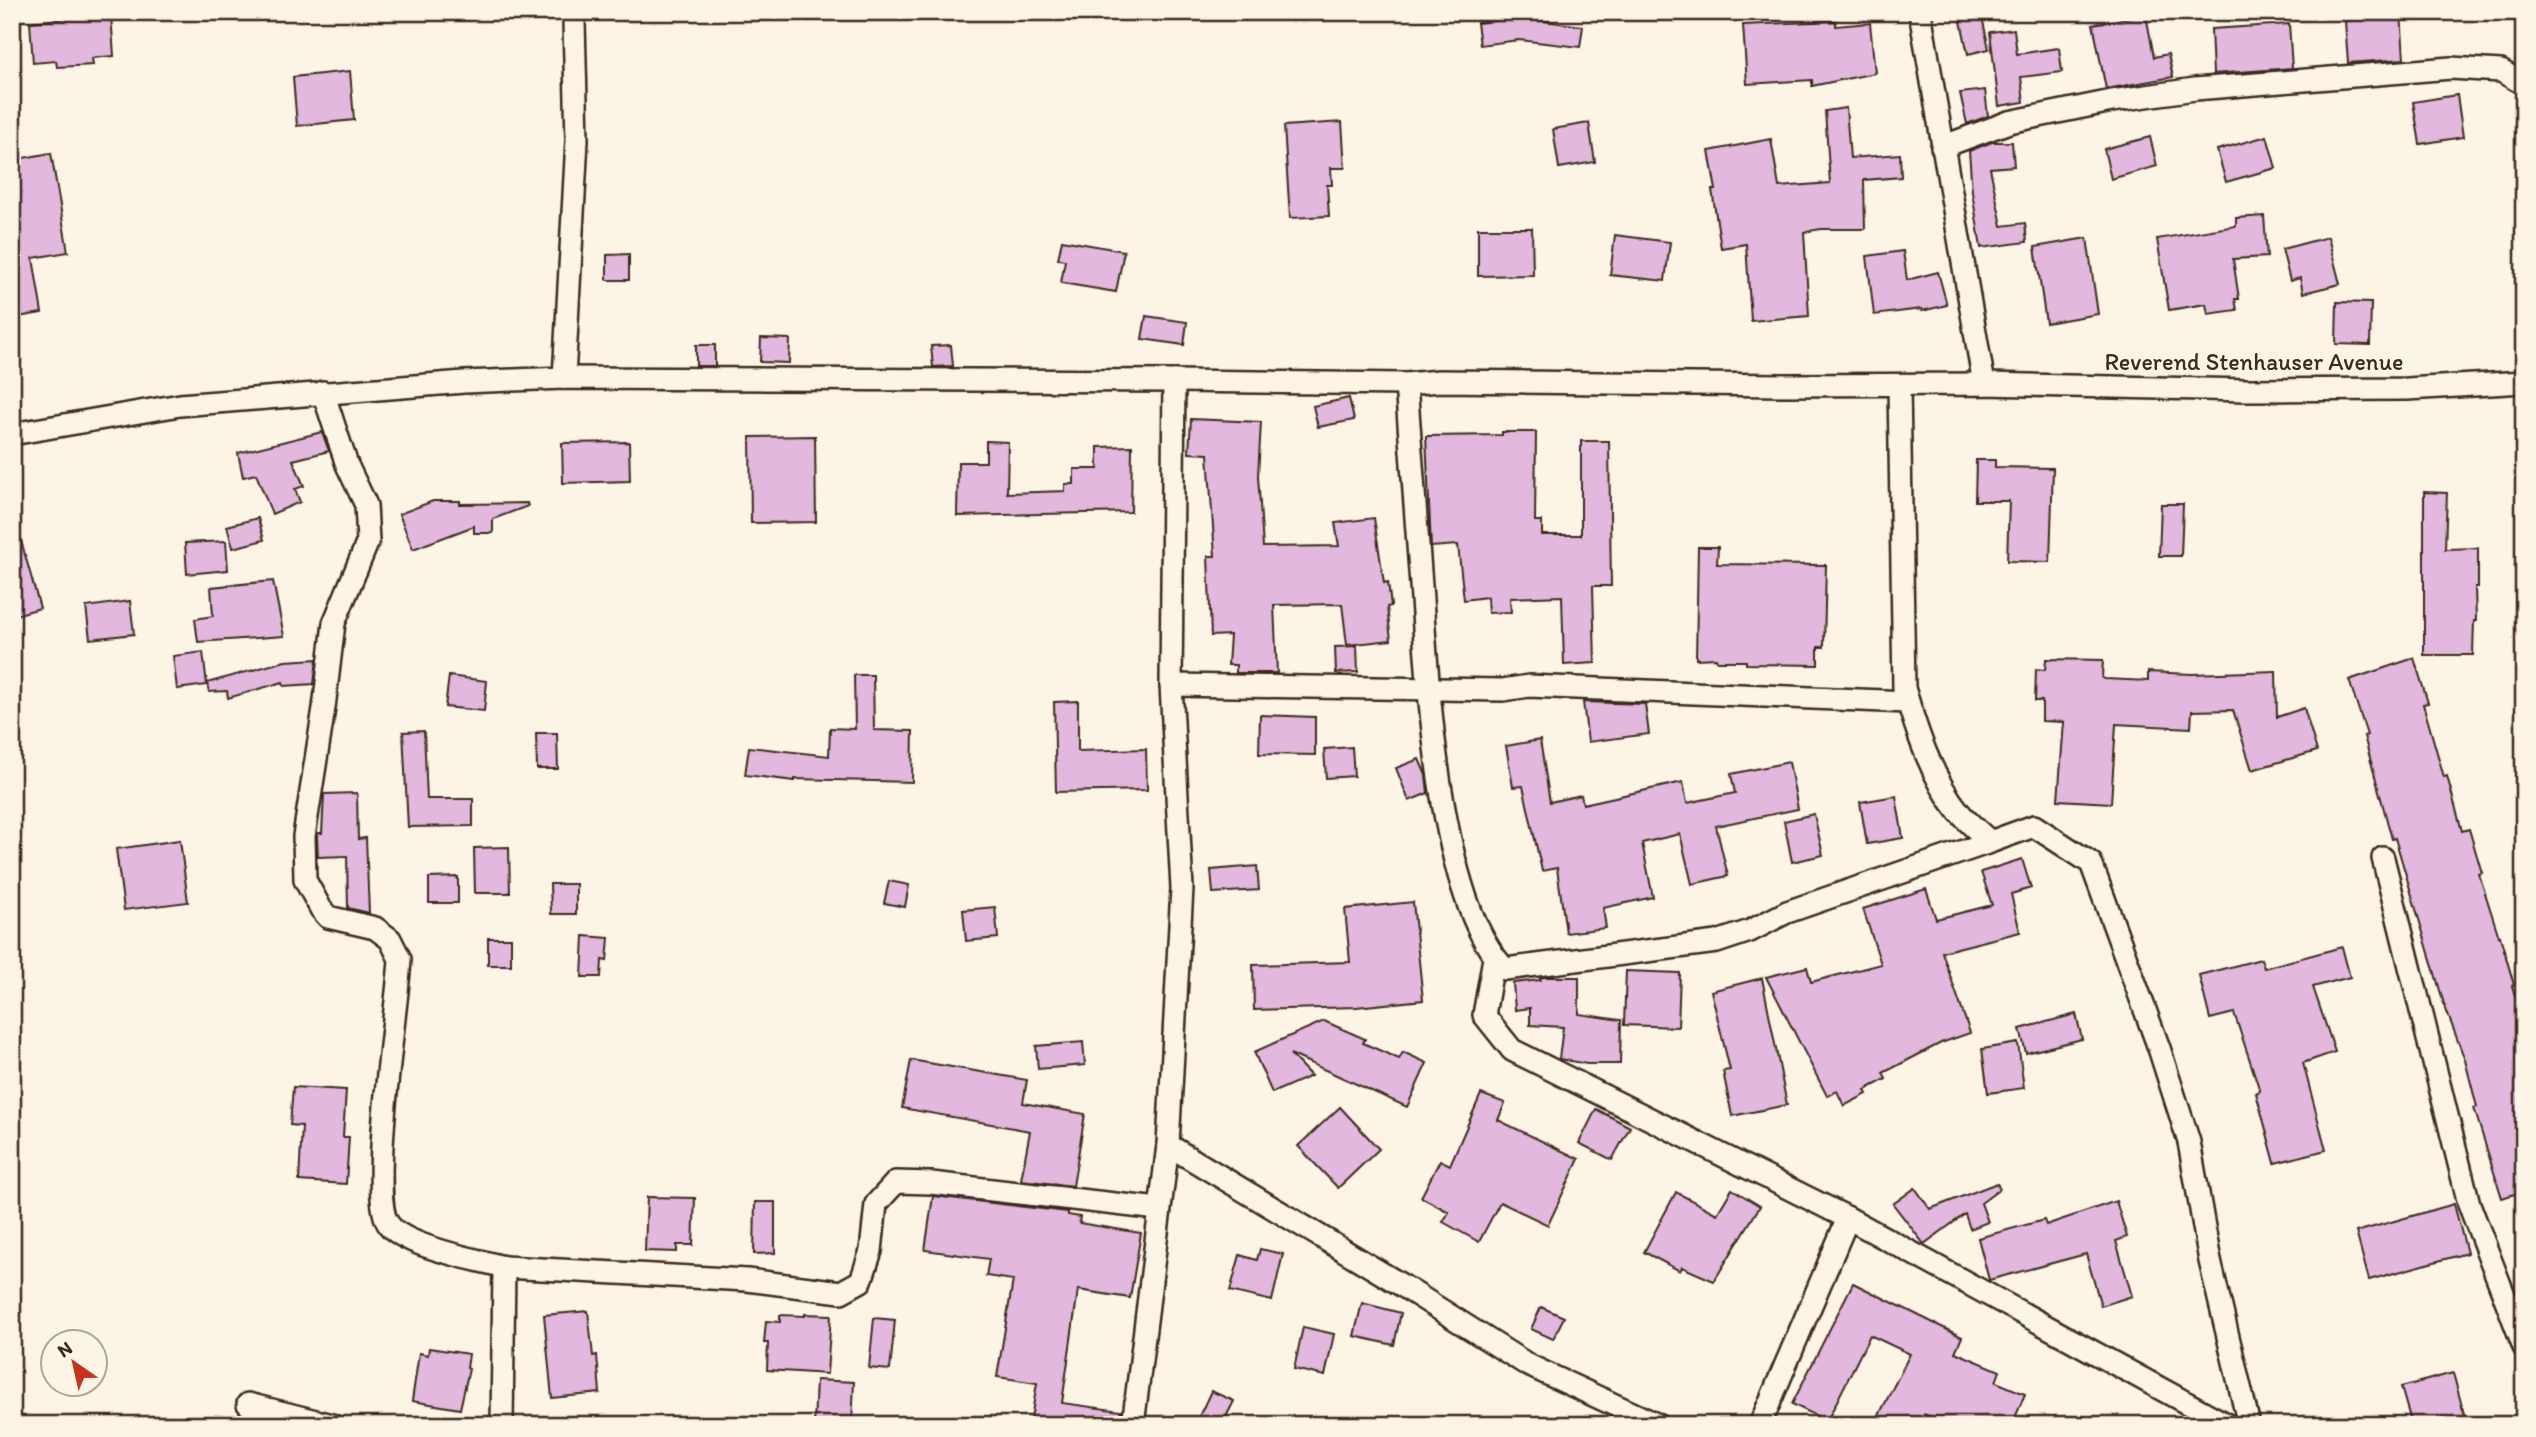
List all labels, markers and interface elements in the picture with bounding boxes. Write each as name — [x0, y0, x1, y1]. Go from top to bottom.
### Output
street label: Reverend Stenhauser Avenue — [2105, 347, 2403, 376]
north arrow — [38, 1328, 108, 1398]
text: N — [53, 1336, 77, 1362]

